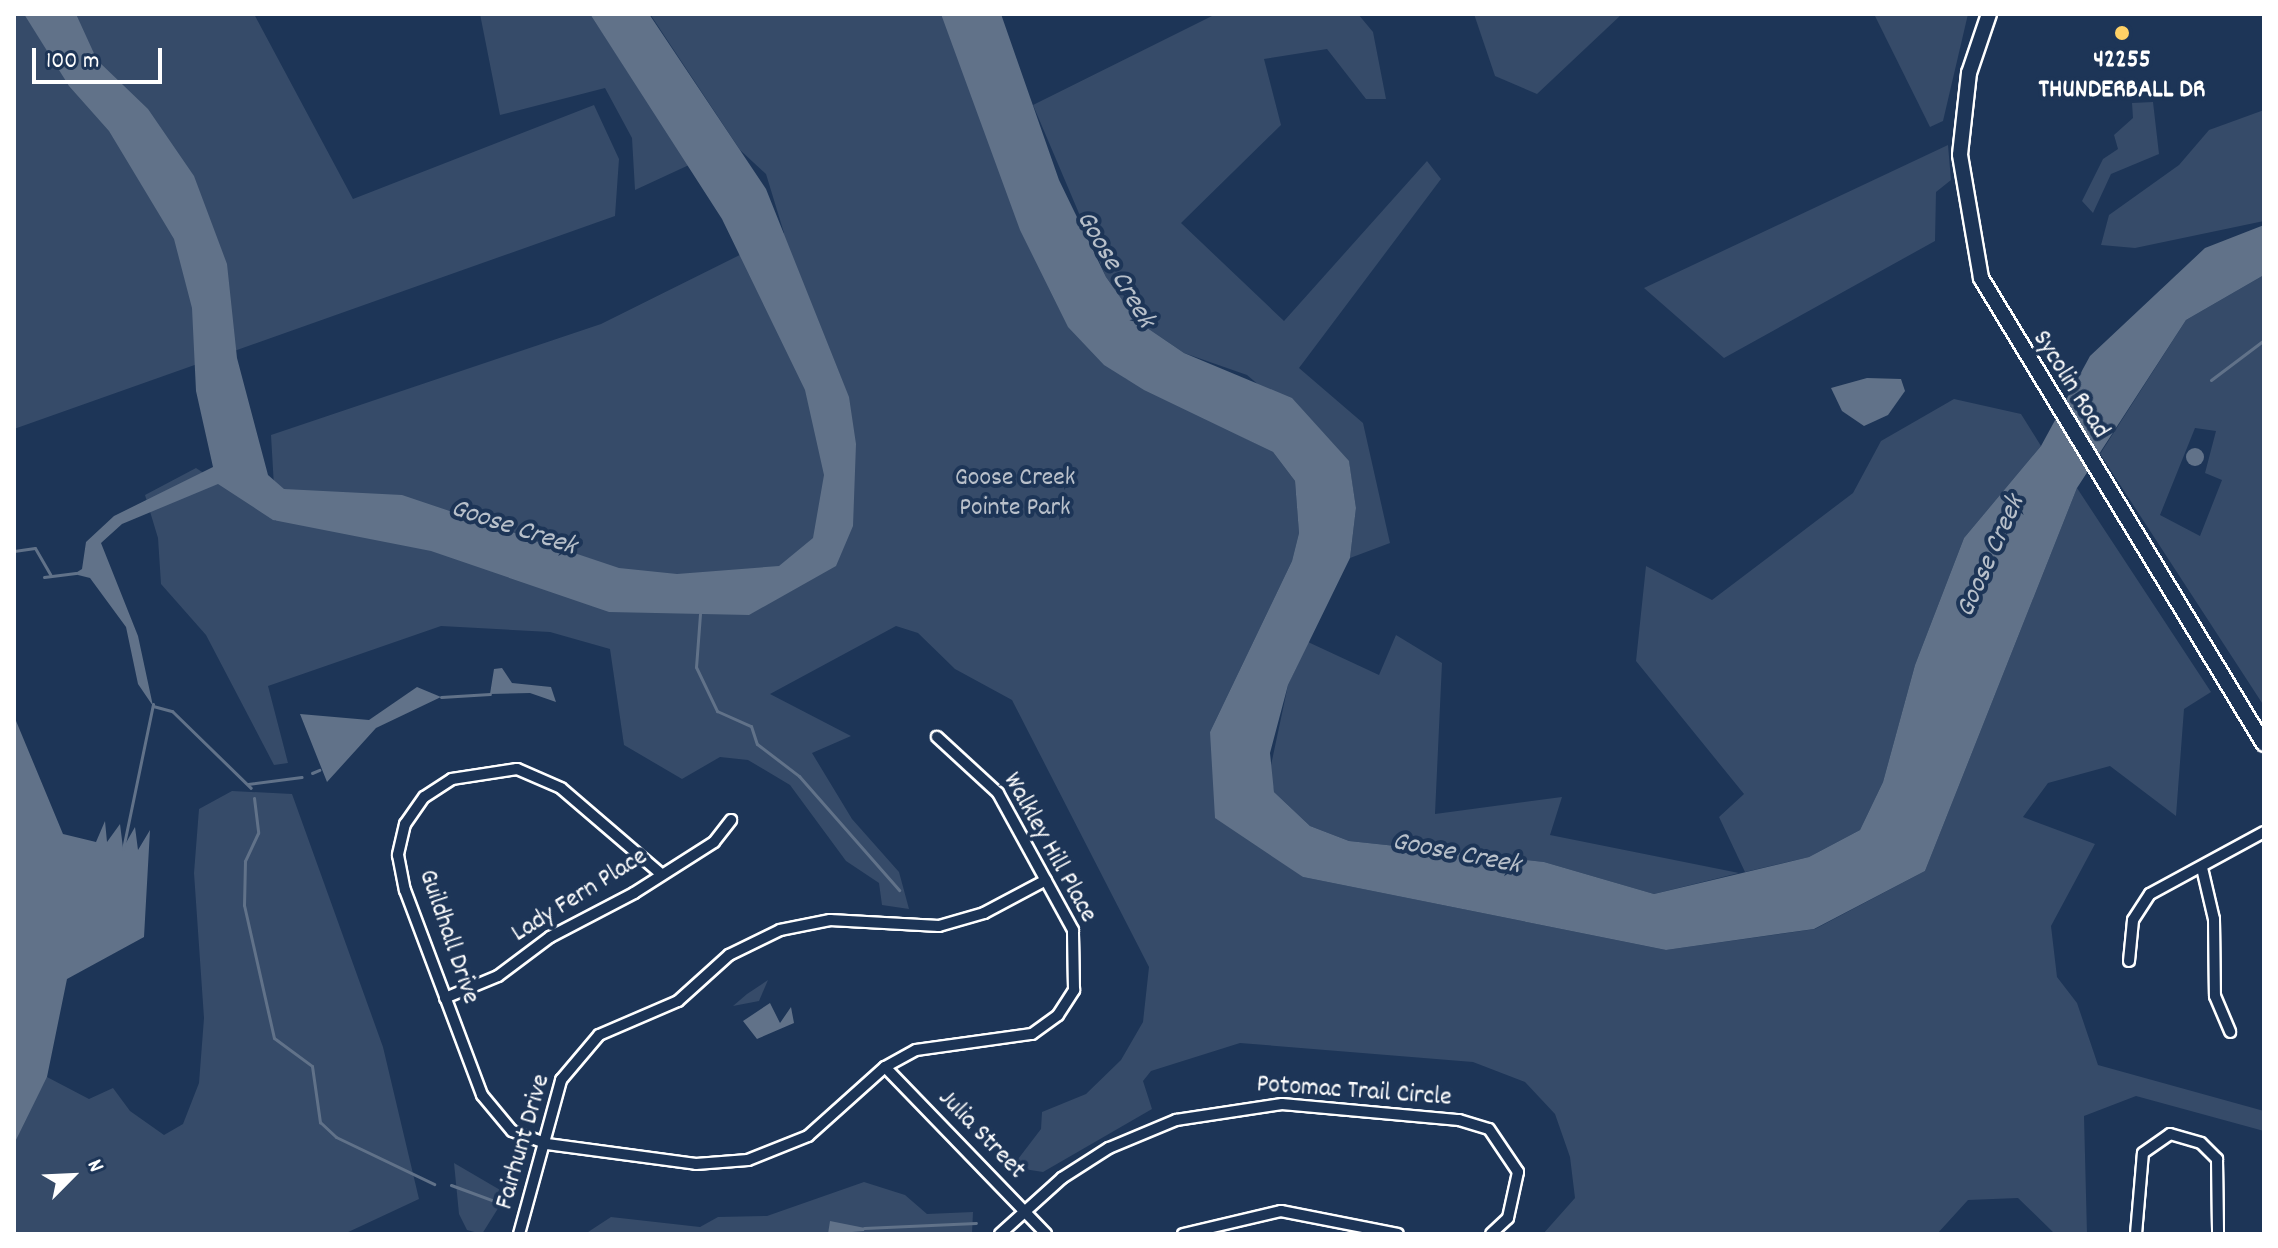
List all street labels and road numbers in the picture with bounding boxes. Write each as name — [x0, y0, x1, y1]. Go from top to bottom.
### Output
street label: Sycolin Road — [2025, 325, 2115, 445]
street label: Walkley Hill Place — [995, 768, 1103, 928]
street label: Lady Fern Place — [506, 842, 654, 950]
street label: Guildhall Drive — [410, 866, 486, 1008]
street label: Potomac Trail Circle — [1255, 1070, 1453, 1114]
street label: Fairhunt Drive — [490, 1071, 558, 1213]
street label: Julia Street — [931, 1084, 1031, 1186]

